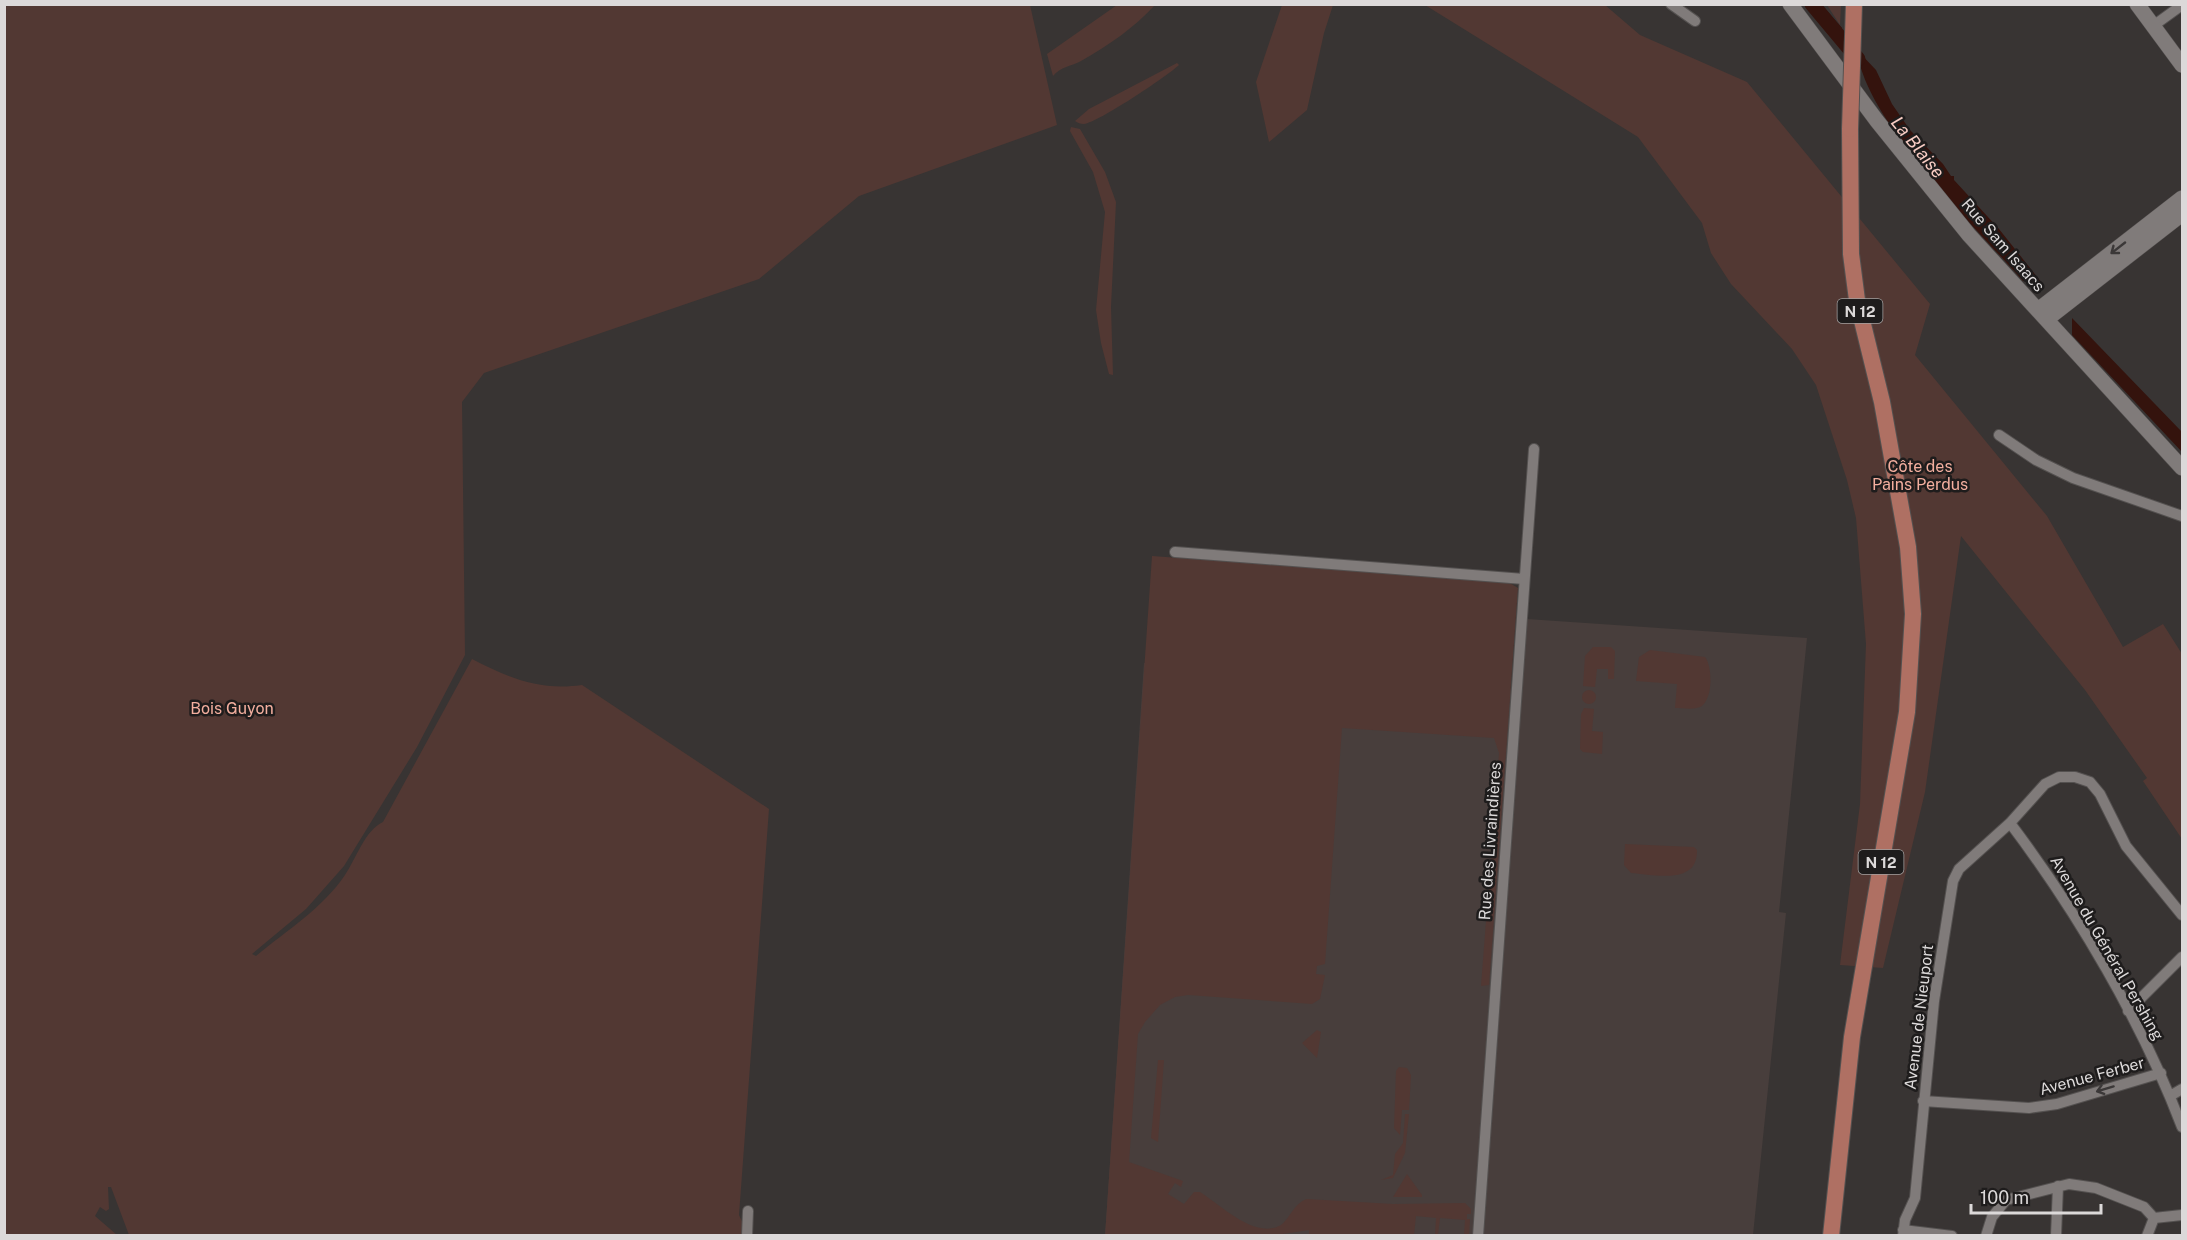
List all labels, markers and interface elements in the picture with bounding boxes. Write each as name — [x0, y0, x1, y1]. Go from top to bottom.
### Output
water label: La Blaise — [1887, 112, 1949, 182]
street label: Rue Sam Isaacs — [1957, 195, 2049, 295]
one-way arrow — [2110, 242, 2126, 255]
road number: N 12 — [1838, 299, 1882, 323]
park label: Côte des Pains Perdus — [1872, 457, 1968, 494]
park label: Bois Guyon — [190, 699, 274, 718]
street label: Rue des Livraindières — [1475, 761, 1505, 921]
road number: N 12 — [1858, 850, 1904, 874]
street label: Avenue du Général Pershing — [2046, 852, 2168, 1044]
street label: Avenue de Nieuport — [1901, 943, 1937, 1091]
street label: Avenue Ferber — [2037, 1053, 2147, 1099]
one-way arrow — [2096, 1084, 2115, 1095]
scale bar — [1971, 1177, 2102, 1215]
text: 100 m — [1980, 1187, 2029, 1208]

